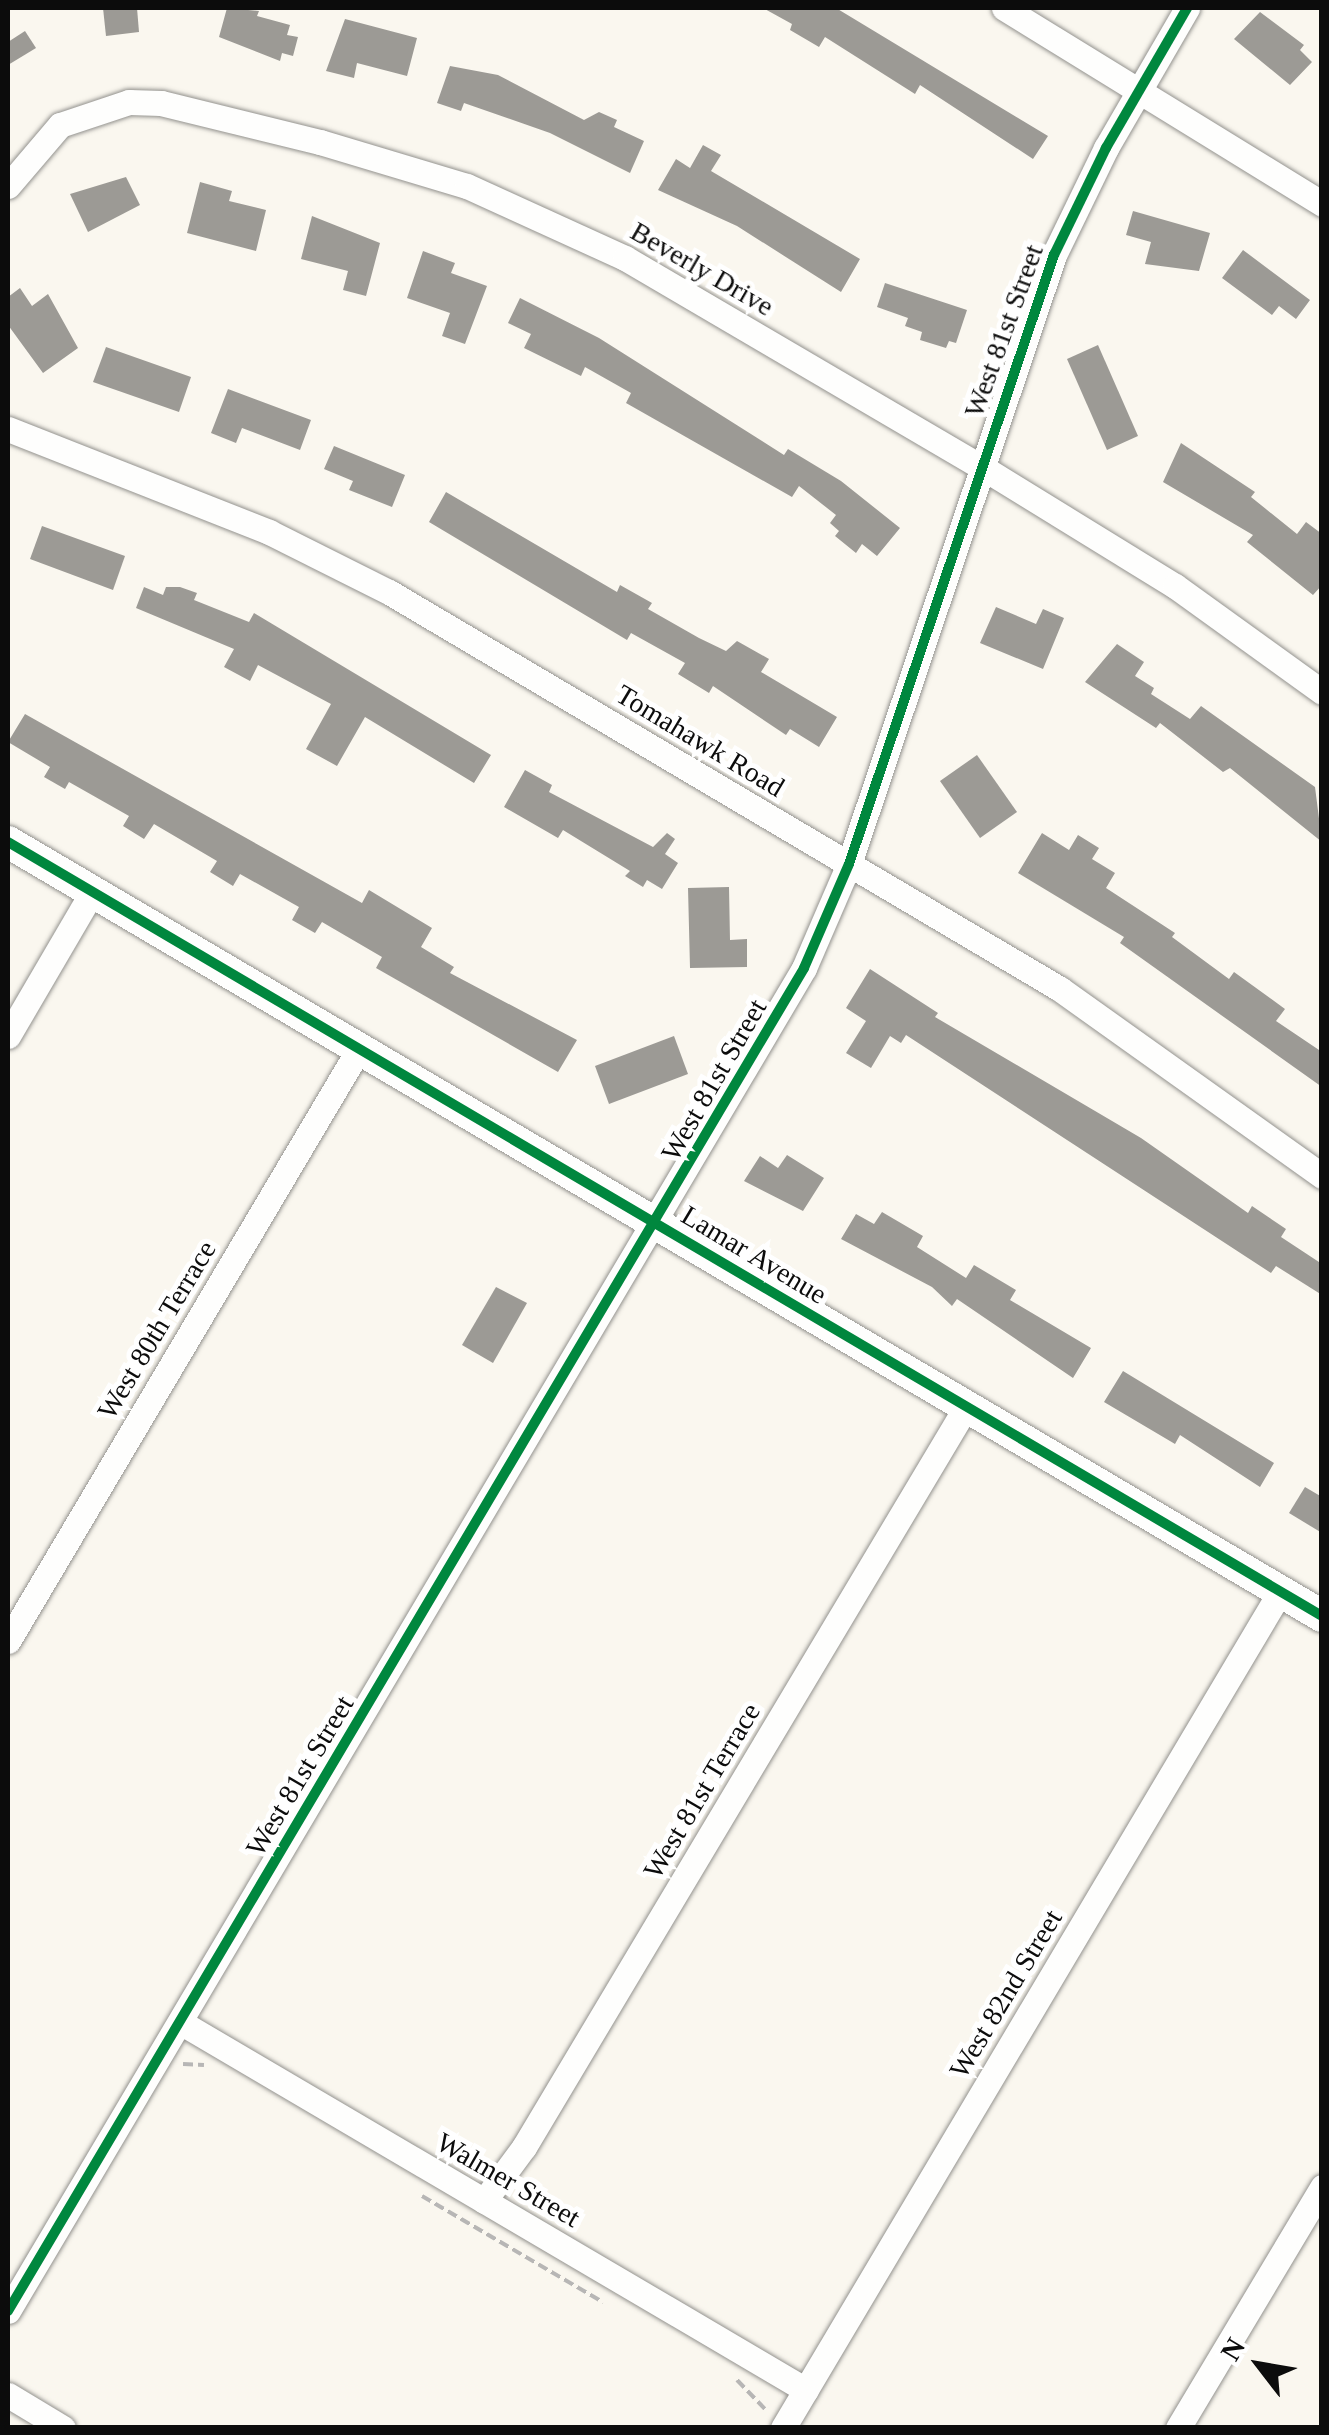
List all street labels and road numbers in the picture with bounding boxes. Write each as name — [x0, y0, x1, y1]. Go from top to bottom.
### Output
street label: Beverly Drive — [625, 215, 779, 323]
street label: West 81st Street — [957, 240, 1051, 422]
street label: Tomahawk Road — [610, 678, 790, 804]
street label: West 81st Street — [654, 993, 774, 1167]
street label: Lamar Avenue — [675, 1198, 833, 1312]
street label: West 80th Terrace — [90, 1235, 224, 1425]
street label: West 81st Street — [239, 1690, 361, 1862]
street label: West 81st Terrace — [636, 1697, 768, 1885]
street label: West 82nd Street — [943, 1904, 1069, 2084]
street label: Walmer Street — [430, 2125, 586, 2235]

